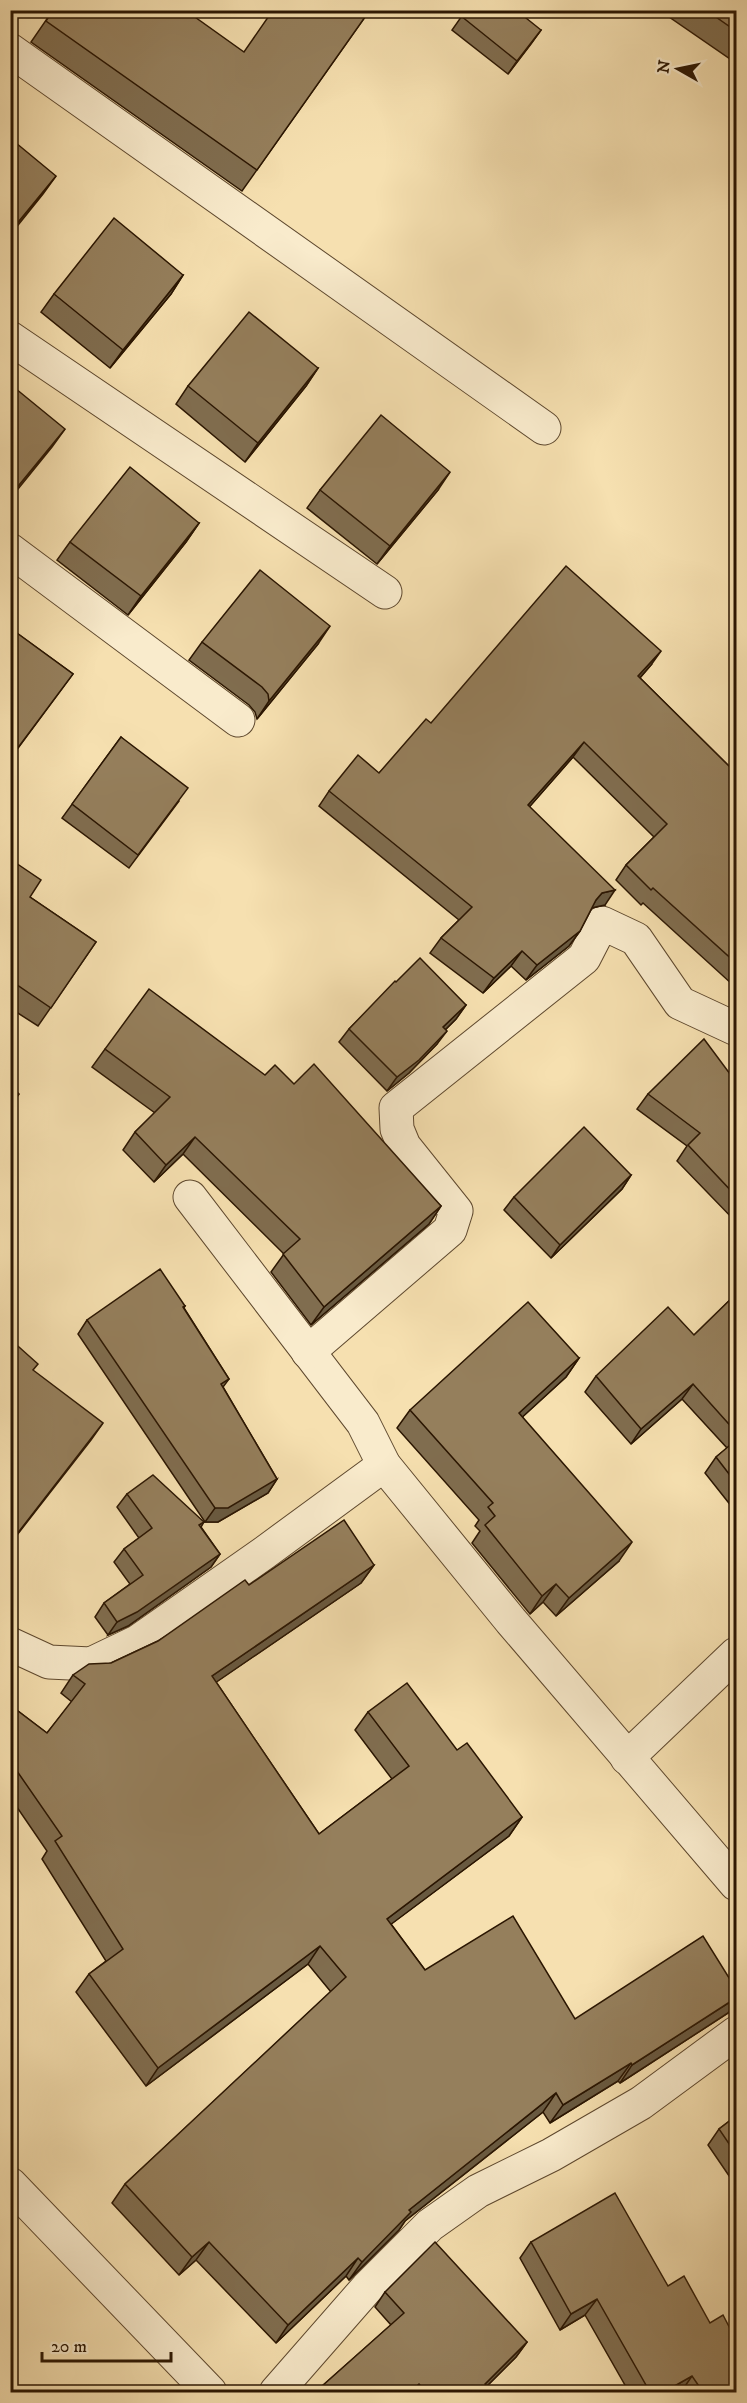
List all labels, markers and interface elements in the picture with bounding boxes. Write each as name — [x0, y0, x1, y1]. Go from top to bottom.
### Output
north arrow — [648, 39, 708, 99]
text: N — [653, 59, 675, 75]
scale bar — [42, 2325, 171, 2363]
text: 20 m — [51, 2336, 87, 2358]

